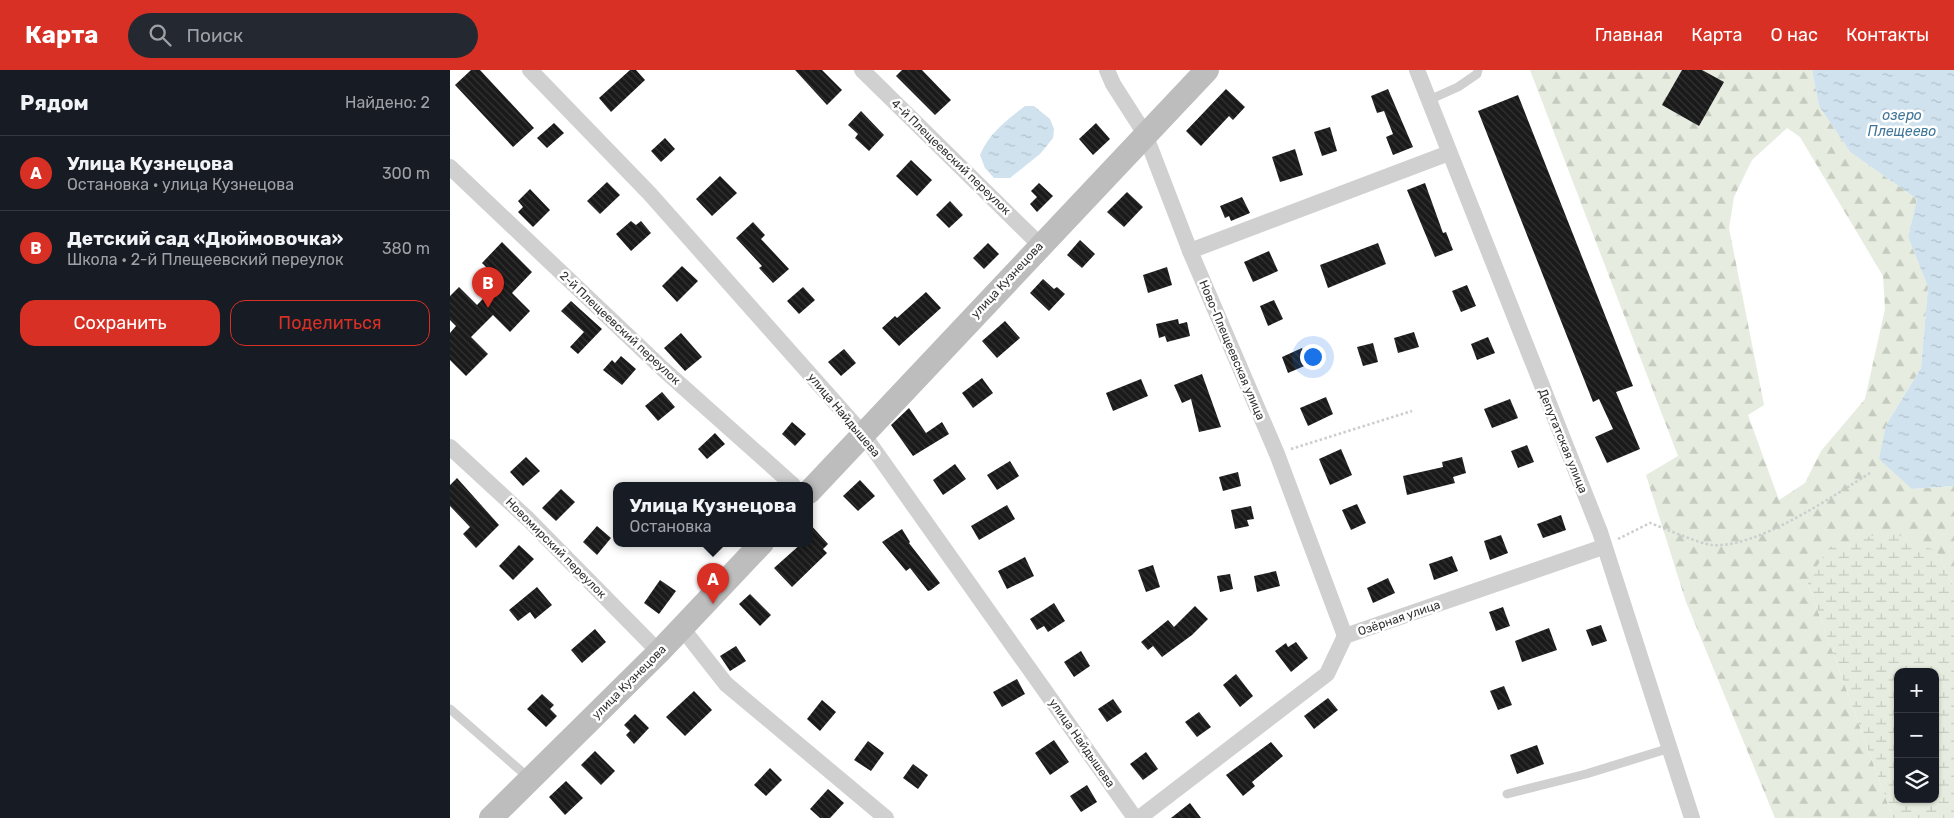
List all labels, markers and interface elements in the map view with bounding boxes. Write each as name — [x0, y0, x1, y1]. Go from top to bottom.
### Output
search box — [128, 13, 478, 58]
text: Карта — [25, 21, 98, 49]
icon: search — [146, 21, 174, 49]
text: Поиск — [186, 24, 243, 47]
text: Главная — [1595, 24, 1663, 46]
text: Карта — [1691, 24, 1743, 46]
text: О нас — [1771, 24, 1818, 46]
text: Контакты — [1846, 24, 1929, 46]
text: Рядом — [20, 90, 89, 115]
text: Найдено: 2 — [345, 93, 430, 112]
street label: 4-й Плещеевский переулок — [889, 96, 1014, 218]
water label: озеро Плещеево — [1868, 107, 1936, 140]
text: Улица Кузнецова — [67, 152, 234, 175]
text: A — [30, 164, 42, 183]
text: 300 m — [382, 164, 430, 183]
text: Остановка · улица Кузнецова — [67, 175, 294, 194]
text: Детский сад «Дюймовочка» — [67, 227, 343, 250]
text: B — [30, 239, 42, 258]
text: 380 m — [382, 239, 430, 258]
street label: улица Кузнецова — [968, 239, 1046, 321]
text: Школа · 2-й Плещеевский переулок — [67, 250, 344, 269]
pin: B — [472, 267, 504, 308]
street label: 2-й Плещеевский переулок — [557, 268, 684, 388]
street label: Ново-Плещеевская улица — [1196, 278, 1268, 422]
button: Сохранить — [20, 300, 220, 346]
button: Поделиться — [230, 300, 430, 346]
your location — [1300, 344, 1326, 370]
street label: улица Найдышева — [805, 370, 883, 460]
street label: Депутатская улица — [1536, 387, 1590, 495]
popup — [613, 482, 813, 547]
text: Улица Кузнецова — [630, 494, 796, 517]
street label: Новомирский переулок — [503, 495, 610, 602]
text: Остановка — [630, 517, 712, 536]
pin: A — [697, 563, 729, 604]
street label: Озёрная улица — [1356, 597, 1442, 639]
street label: улица Кузнецова — [589, 642, 669, 722]
map controls — [1894, 668, 1939, 803]
button: + — [1894, 668, 1939, 713]
street label: улица Найдышева — [1046, 696, 1118, 790]
button: − — [1894, 713, 1939, 758]
button: layers — [1894, 758, 1939, 803]

